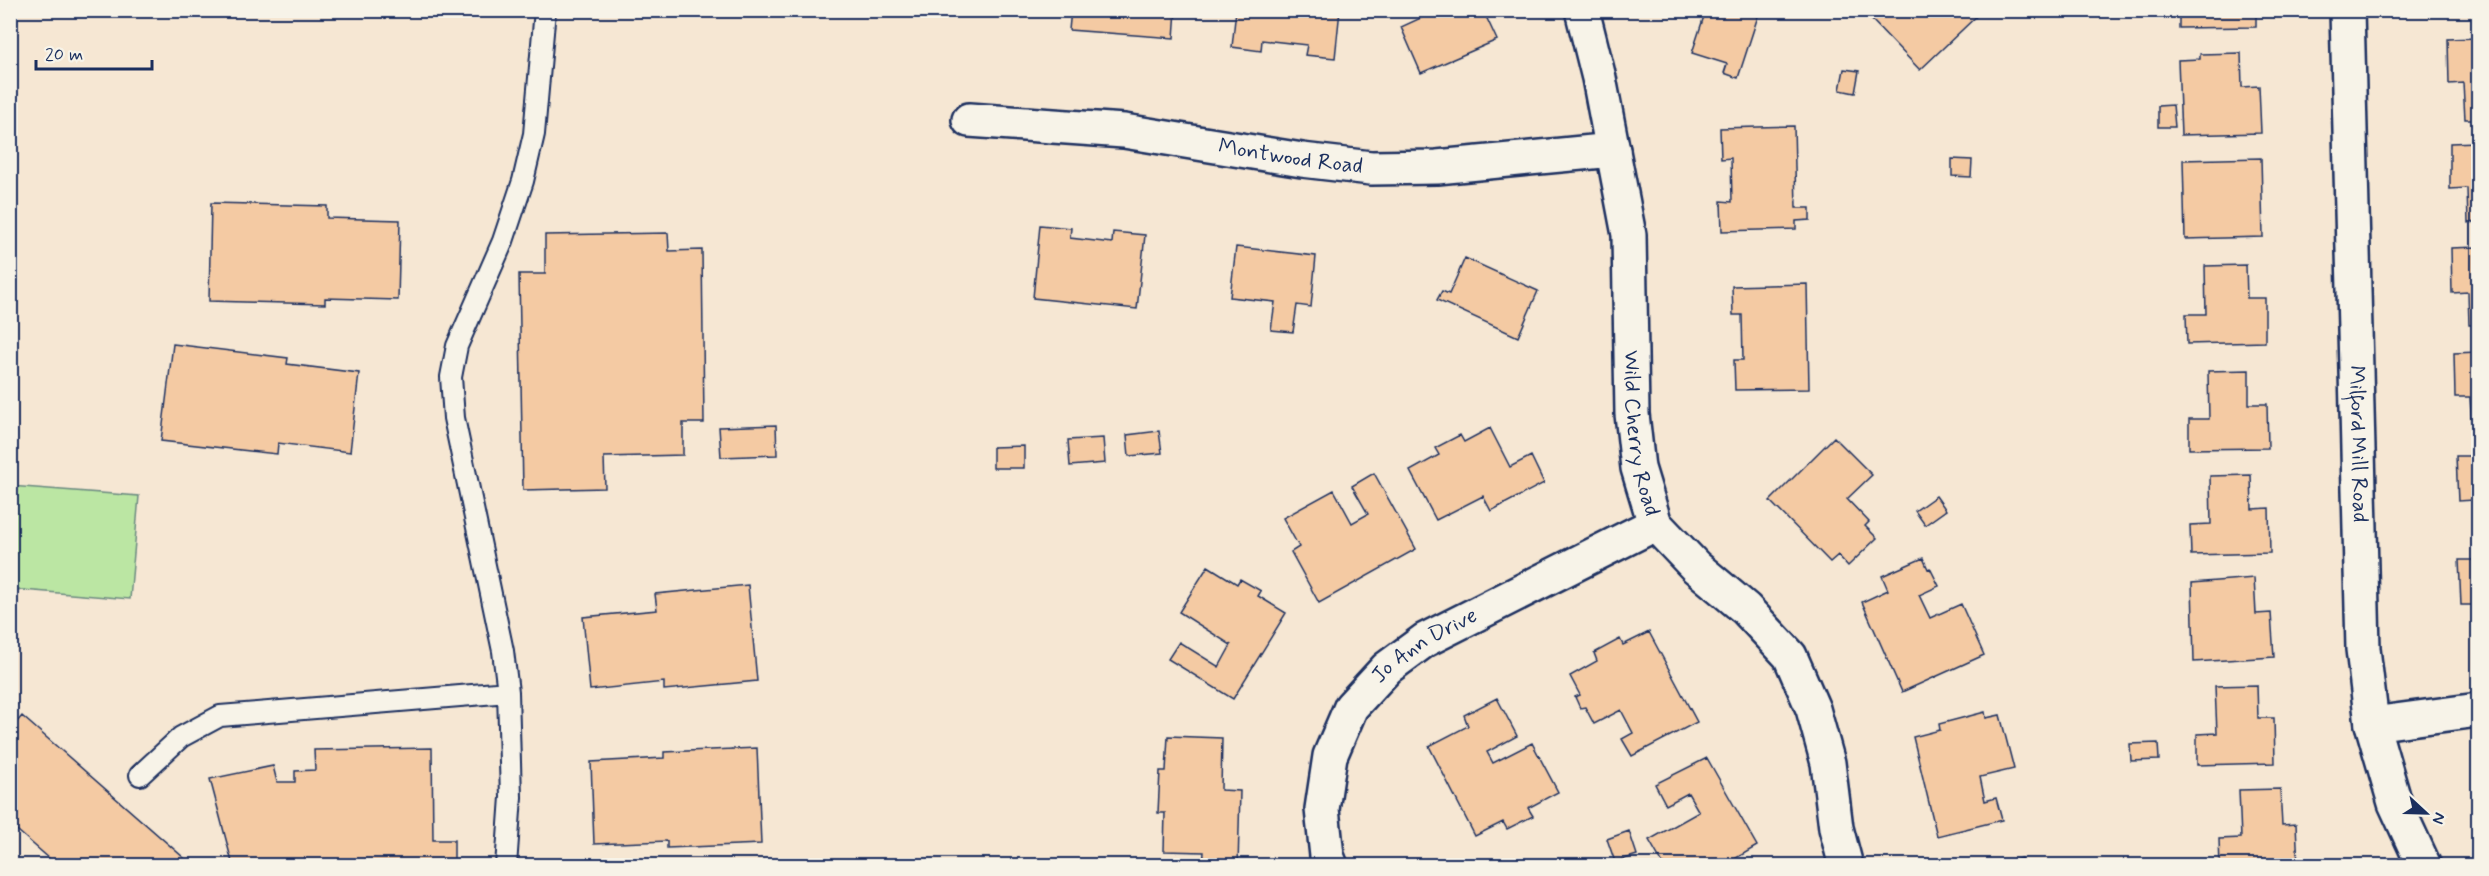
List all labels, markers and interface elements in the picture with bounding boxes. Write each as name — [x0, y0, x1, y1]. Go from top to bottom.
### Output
scale bar — [36, 33, 152, 71]
text: 20 m — [45, 43, 83, 67]
street label: Montwood Road — [1216, 133, 1364, 181]
street label: Wild Cherry Road — [1617, 350, 1666, 520]
street label: Milford Mill Road — [2341, 365, 2374, 523]
street label: Jo Ann Drive — [1366, 602, 1482, 690]
north arrow — [2396, 783, 2456, 843]
text: N — [2427, 809, 2450, 827]

